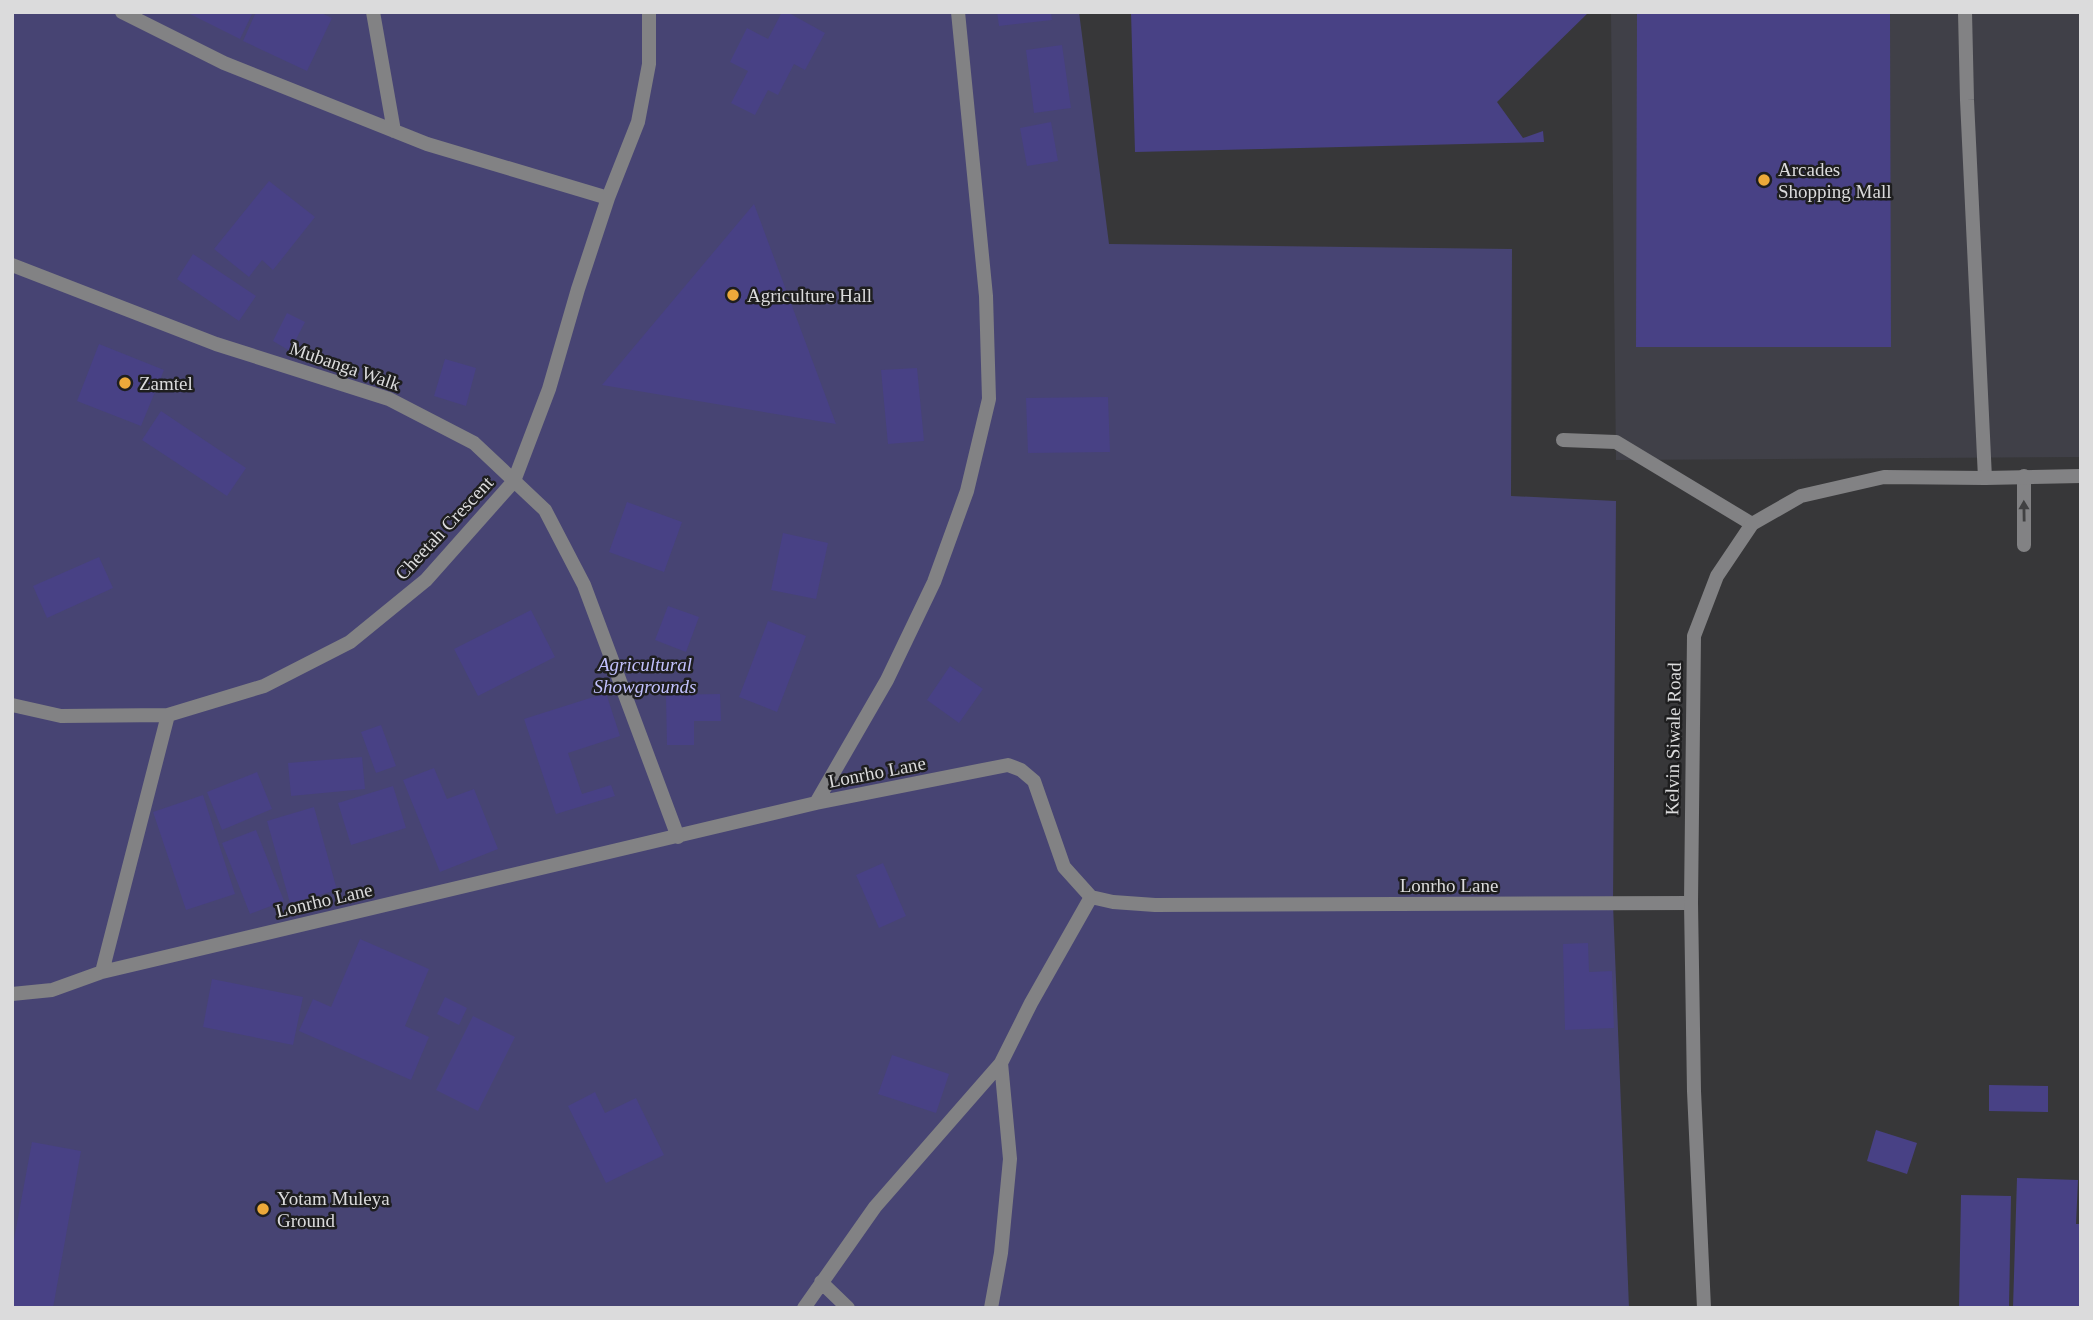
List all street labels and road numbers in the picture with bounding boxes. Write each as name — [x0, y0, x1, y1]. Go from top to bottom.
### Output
street label: Mubanga Walk — [287, 337, 404, 395]
street label: Cheetah Crescent — [391, 472, 498, 584]
street label: Kelvin Siwale Road — [1661, 662, 1685, 816]
street label: Lonrho Lane — [827, 752, 927, 792]
street label: Lonrho Lane — [1400, 875, 1498, 896]
street label: Lonrho Lane — [274, 879, 374, 921]

